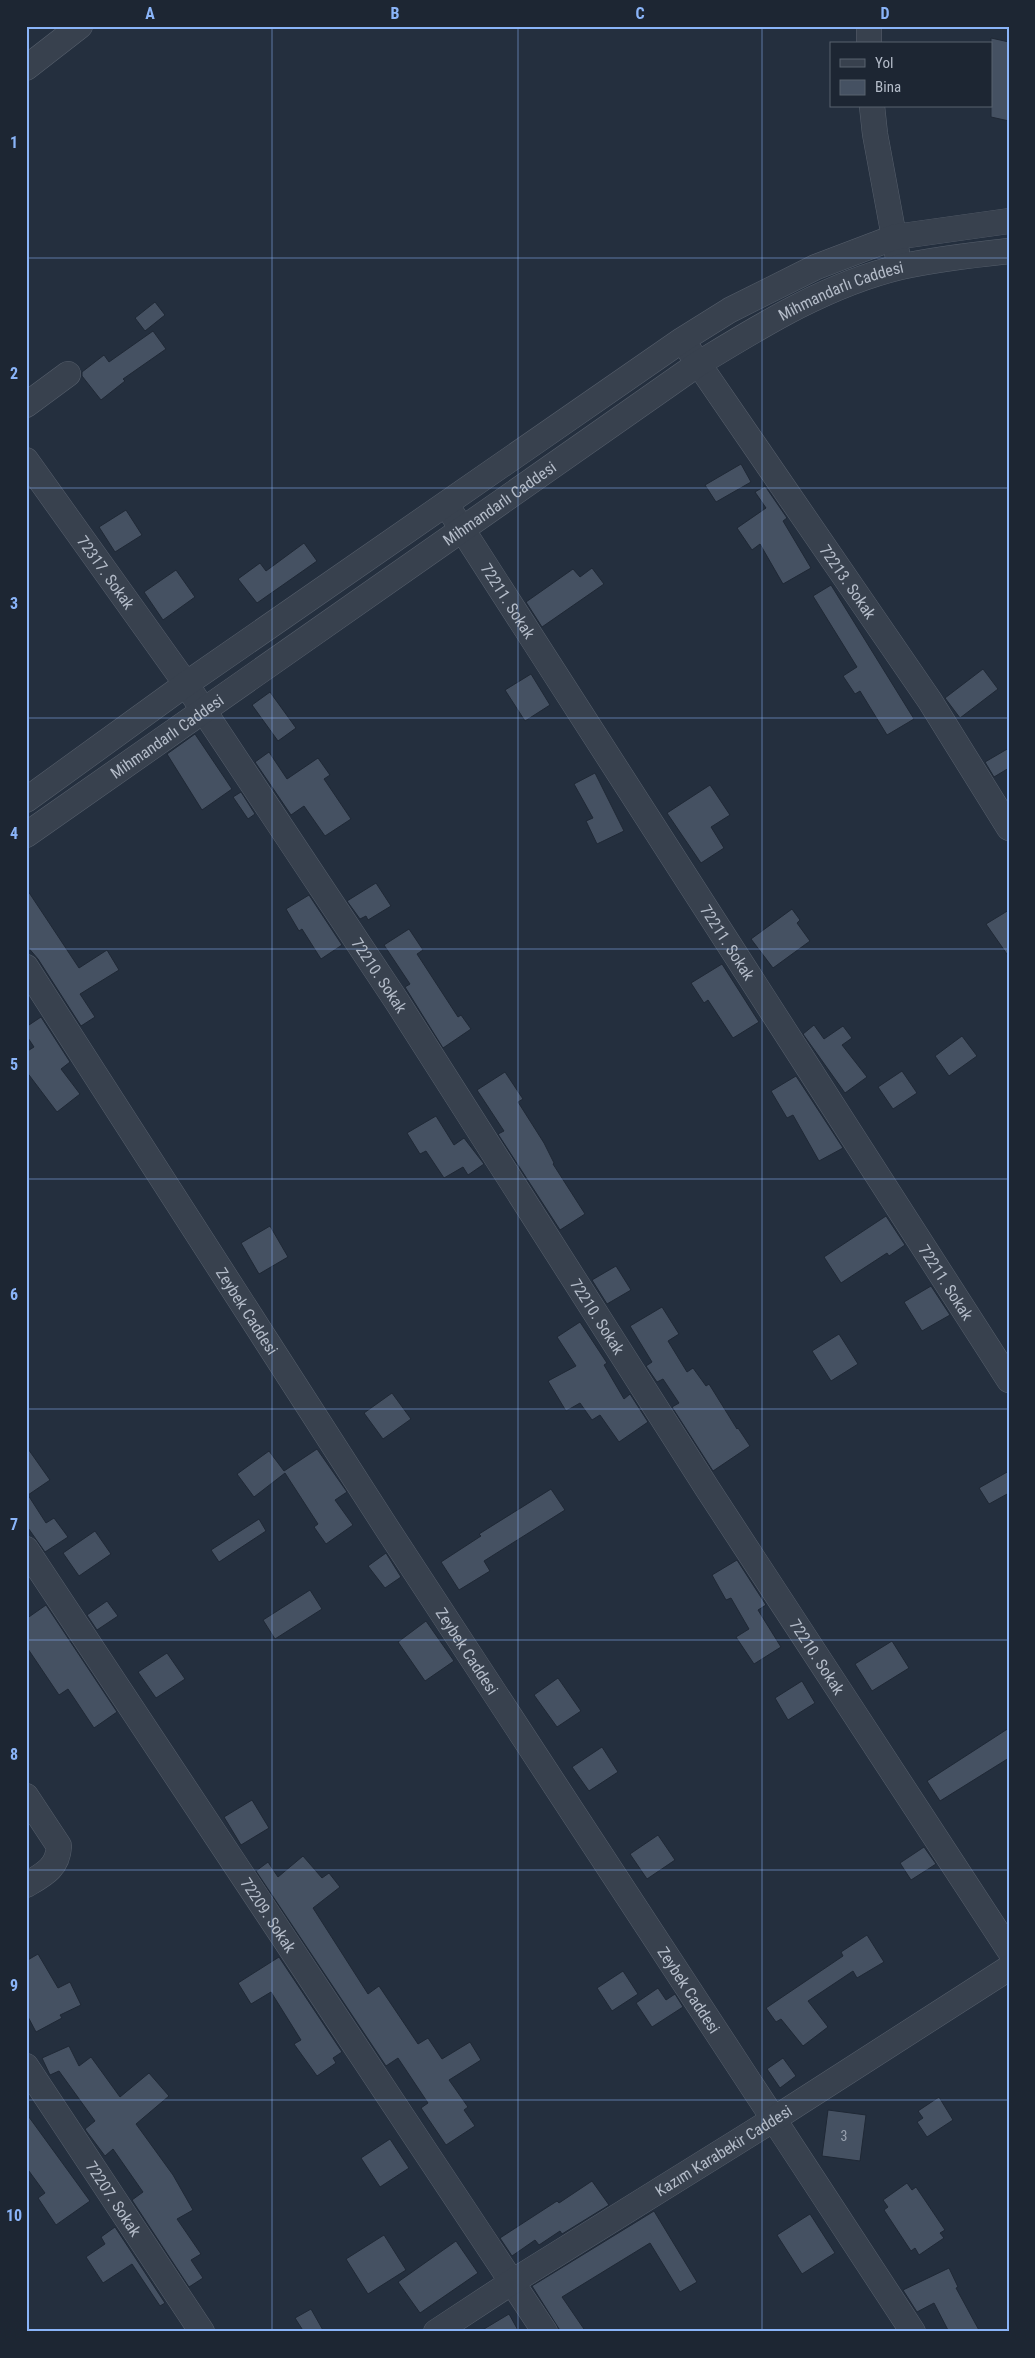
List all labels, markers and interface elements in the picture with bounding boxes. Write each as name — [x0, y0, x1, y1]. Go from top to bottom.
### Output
text: A — [145, 4, 155, 23]
text: B — [391, 4, 400, 23]
text: C — [635, 4, 645, 23]
text: D — [880, 4, 890, 23]
legend — [830, 42, 992, 108]
text: Yol — [875, 54, 893, 72]
text: Bina — [875, 78, 901, 96]
text: 1 — [10, 133, 18, 152]
street label: Mihmandarlı Caddesi — [775, 258, 905, 325]
text: 2 — [10, 364, 18, 383]
street label: Mihmandarlı Caddesi — [439, 458, 560, 550]
street label: 72317. Sokak — [73, 532, 139, 614]
street label: 72213. Sokak — [816, 541, 880, 623]
street label: 72211. Sokak — [477, 560, 539, 643]
text: 3 — [10, 594, 18, 613]
street label: Mihmandarlı Caddesi — [107, 691, 227, 783]
text: 4 — [10, 824, 18, 843]
street label: 72211. Sokak — [696, 901, 759, 985]
street label: 72210. Sokak — [347, 935, 411, 1017]
text: 5 — [10, 1055, 18, 1074]
street label: 72211. Sokak — [915, 1241, 977, 1324]
street label: Zeybek Caddesi — [212, 1264, 282, 1358]
street label: 72210. Sokak — [566, 1275, 629, 1359]
text: 6 — [10, 1285, 18, 1304]
text: 7 — [10, 1515, 18, 1534]
street label: Zeybek Caddesi — [432, 1604, 502, 1698]
street label: 72210. Sokak — [785, 1616, 849, 1699]
text: 8 — [10, 1745, 18, 1764]
street label: 72209. Sokak — [236, 1874, 300, 1957]
street label: Zeybek Caddesi — [653, 1943, 724, 2037]
text: 9 — [10, 1976, 18, 1995]
street label: Kazım Karabekir Caddesi — [652, 2101, 796, 2201]
house number: 3 — [841, 2128, 847, 2144]
street label: 72207. Sokak — [82, 2158, 145, 2241]
text: 10 — [6, 2206, 22, 2225]

